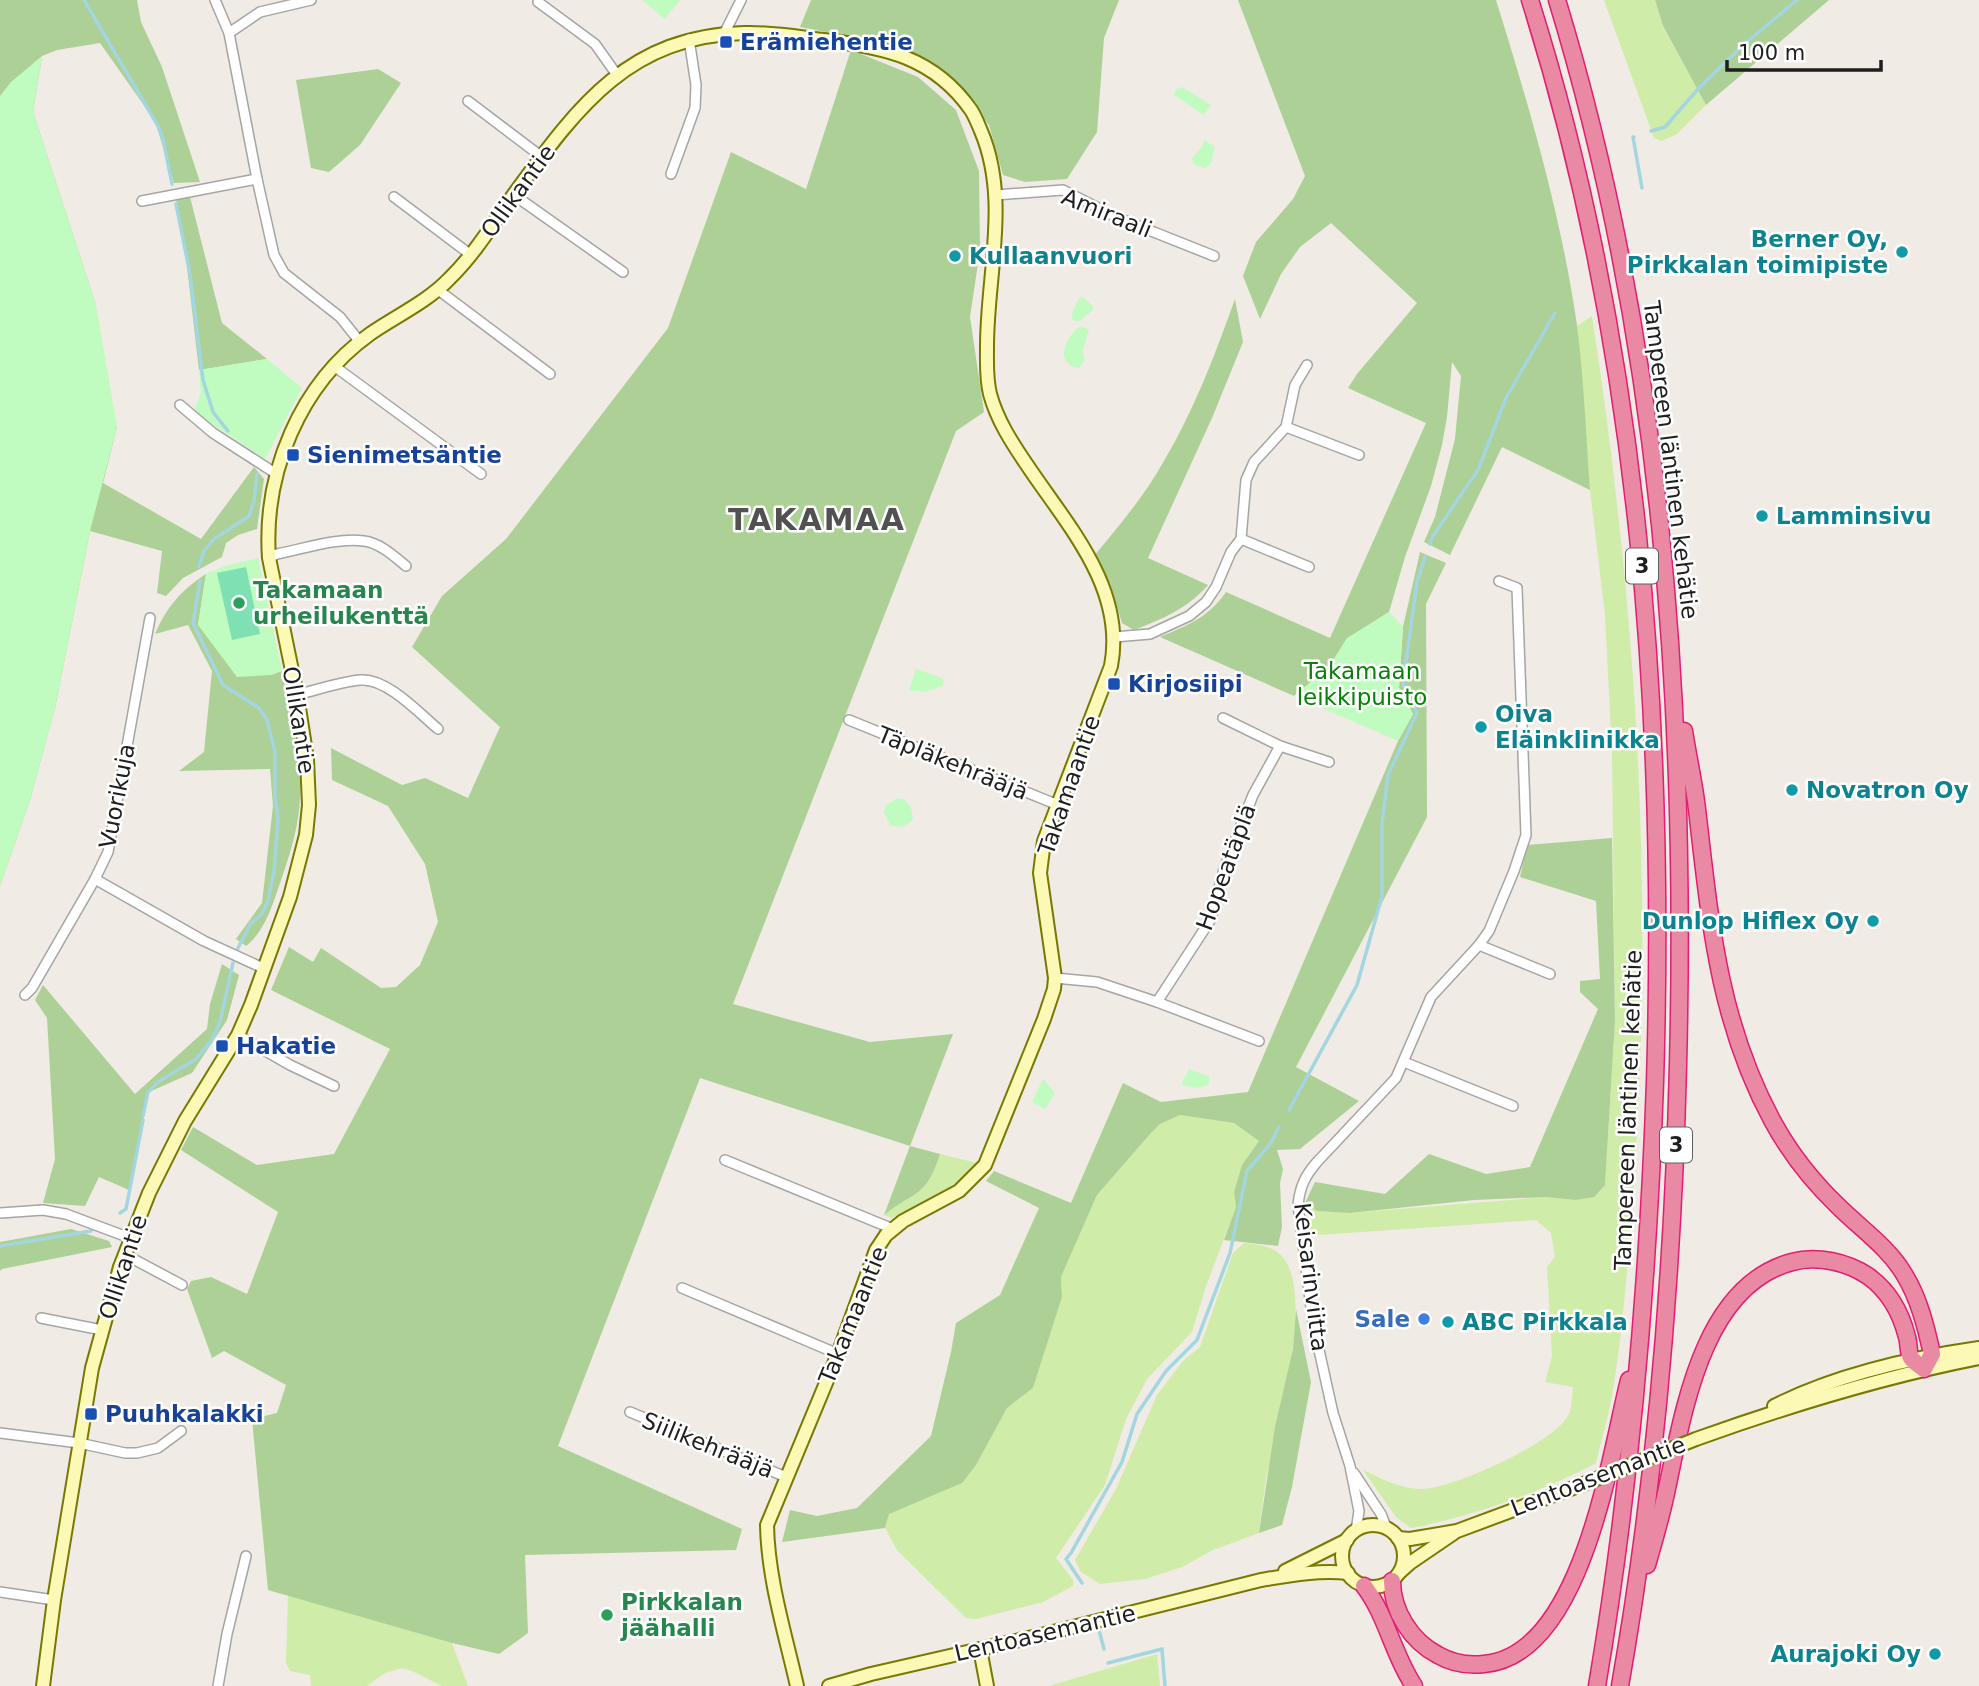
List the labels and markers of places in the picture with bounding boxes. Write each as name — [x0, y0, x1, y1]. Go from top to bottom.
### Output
place label: Erämiehentie — [740, 29, 913, 55]
marker: Erämiehentie — [718, 34, 734, 50]
place label: Berner Oy, Pirkkalan toimipiste — [1627, 226, 1888, 278]
place label: Kullaanvuori — [969, 243, 1132, 269]
marker: Berner Oy, Pirkkalan toimipiste — [1894, 244, 1910, 260]
marker: Kullaanvuori — [947, 248, 963, 264]
place label: Sienimetsäntie — [307, 442, 502, 468]
marker: Sienimetsäntie — [285, 447, 301, 463]
place label: Lamminsivu — [1776, 503, 1931, 529]
marker: Lamminsivu — [1754, 508, 1770, 524]
place label: Takamaan urheilukenttä — [253, 577, 429, 629]
marker: Takamaan urheilukenttä — [231, 595, 247, 611]
place label: Kirjosiipi — [1128, 671, 1243, 697]
marker: Kirjosiipi — [1106, 676, 1122, 692]
place label: Oiva Eläinklinikka — [1495, 701, 1660, 753]
marker: Oiva Eläinklinikka — [1473, 719, 1489, 735]
place label: Novatron Oy — [1806, 777, 1969, 803]
marker: Novatron Oy — [1784, 782, 1800, 798]
place label: Dunlop Hiflex Oy — [1642, 908, 1859, 934]
marker: Dunlop Hiflex Oy — [1865, 913, 1881, 929]
place label: Hakatie — [236, 1033, 336, 1059]
marker: Hakatie — [214, 1038, 230, 1054]
place label: Sale — [1354, 1306, 1410, 1332]
place label: ABC Pirkkala — [1462, 1309, 1628, 1335]
marker: Sale — [1416, 1311, 1432, 1327]
marker: ABC Pirkkala — [1440, 1314, 1456, 1330]
place label: Puuhkalakki — [105, 1401, 264, 1427]
marker: Puuhkalakki — [83, 1406, 99, 1422]
place label: Pirkkalan jäähalli — [620, 1589, 743, 1641]
marker: Pirkkalan jäähalli — [599, 1607, 615, 1623]
place label: Aurajoki Oy — [1771, 1641, 1921, 1667]
marker: Aurajoki Oy — [1927, 1646, 1943, 1662]

